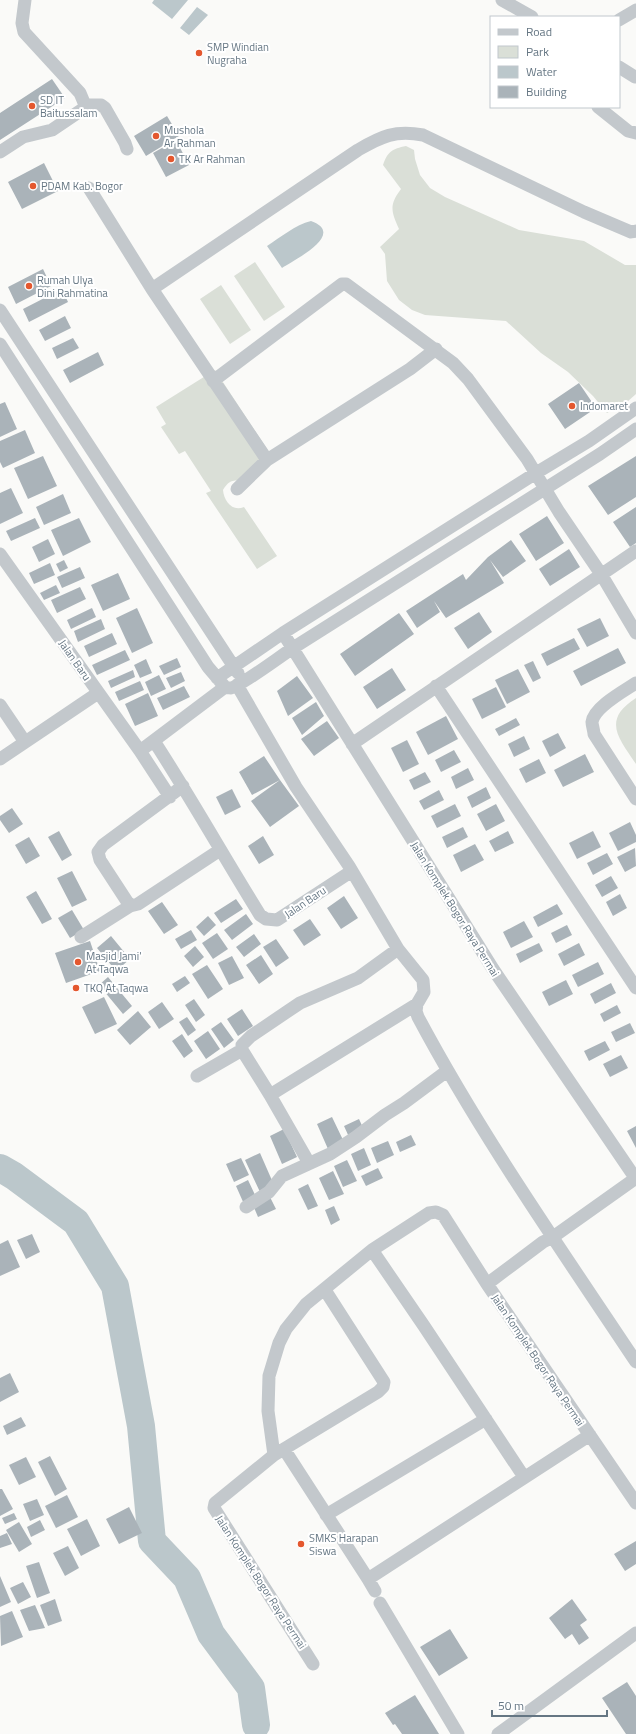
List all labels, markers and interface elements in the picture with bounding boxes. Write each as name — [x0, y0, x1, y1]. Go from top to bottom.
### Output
legend — [490, 16, 620, 108]
text: Road — [526, 22, 552, 41]
place label: SMP Windian Nugraha — [207, 39, 269, 68]
text: Park — [526, 42, 549, 61]
marker: SMP Windian Nugraha — [194, 48, 204, 58]
text: Water — [526, 62, 557, 81]
text: Building — [526, 82, 567, 101]
place label: SD IT Baitussalam — [40, 92, 97, 121]
marker: SD IT Baitussalam — [27, 101, 37, 111]
place label: Mushola Ar Rahman — [164, 122, 216, 151]
marker: Mushola Ar Rahman — [151, 131, 161, 141]
place label: TK Ar Rahman — [179, 151, 245, 167]
marker: TK Ar Rahman — [166, 154, 176, 164]
place label: PDAM Kab. Bogor — [41, 178, 123, 194]
marker: PDAM Kab. Bogor — [28, 181, 38, 191]
place label: Rumah Ulya Dini Rahmatina — [37, 272, 108, 301]
marker: Rumah Ulya Dini Rahmatina — [24, 281, 34, 291]
place label: Indomaret — [580, 398, 628, 414]
marker: Indomaret — [567, 401, 577, 411]
street label: Jalan Baru — [55, 636, 95, 684]
street label: Jalan Komplek Bogor Raya Permai — [407, 838, 503, 980]
street label: Jalan Baru — [281, 882, 329, 922]
place label: Masjid Jami' At Taqwa — [86, 948, 142, 977]
marker: Masjid Jami' At Taqwa — [73, 957, 83, 967]
place label: TKQ At Taqwa — [84, 980, 149, 996]
marker: TKQ At Taqwa — [71, 983, 81, 993]
street label: Jalan Komplek Bogor Raya Permai — [488, 1291, 588, 1429]
street label: Jalan Komplek Bogor Raya Permai — [212, 1512, 310, 1652]
place label: SMKS Harapan Siswa — [309, 1530, 378, 1559]
marker: SMKS Harapan Siswa — [296, 1539, 306, 1549]
scale bar — [492, 1692, 607, 1718]
text: 50 m — [498, 1696, 524, 1715]

